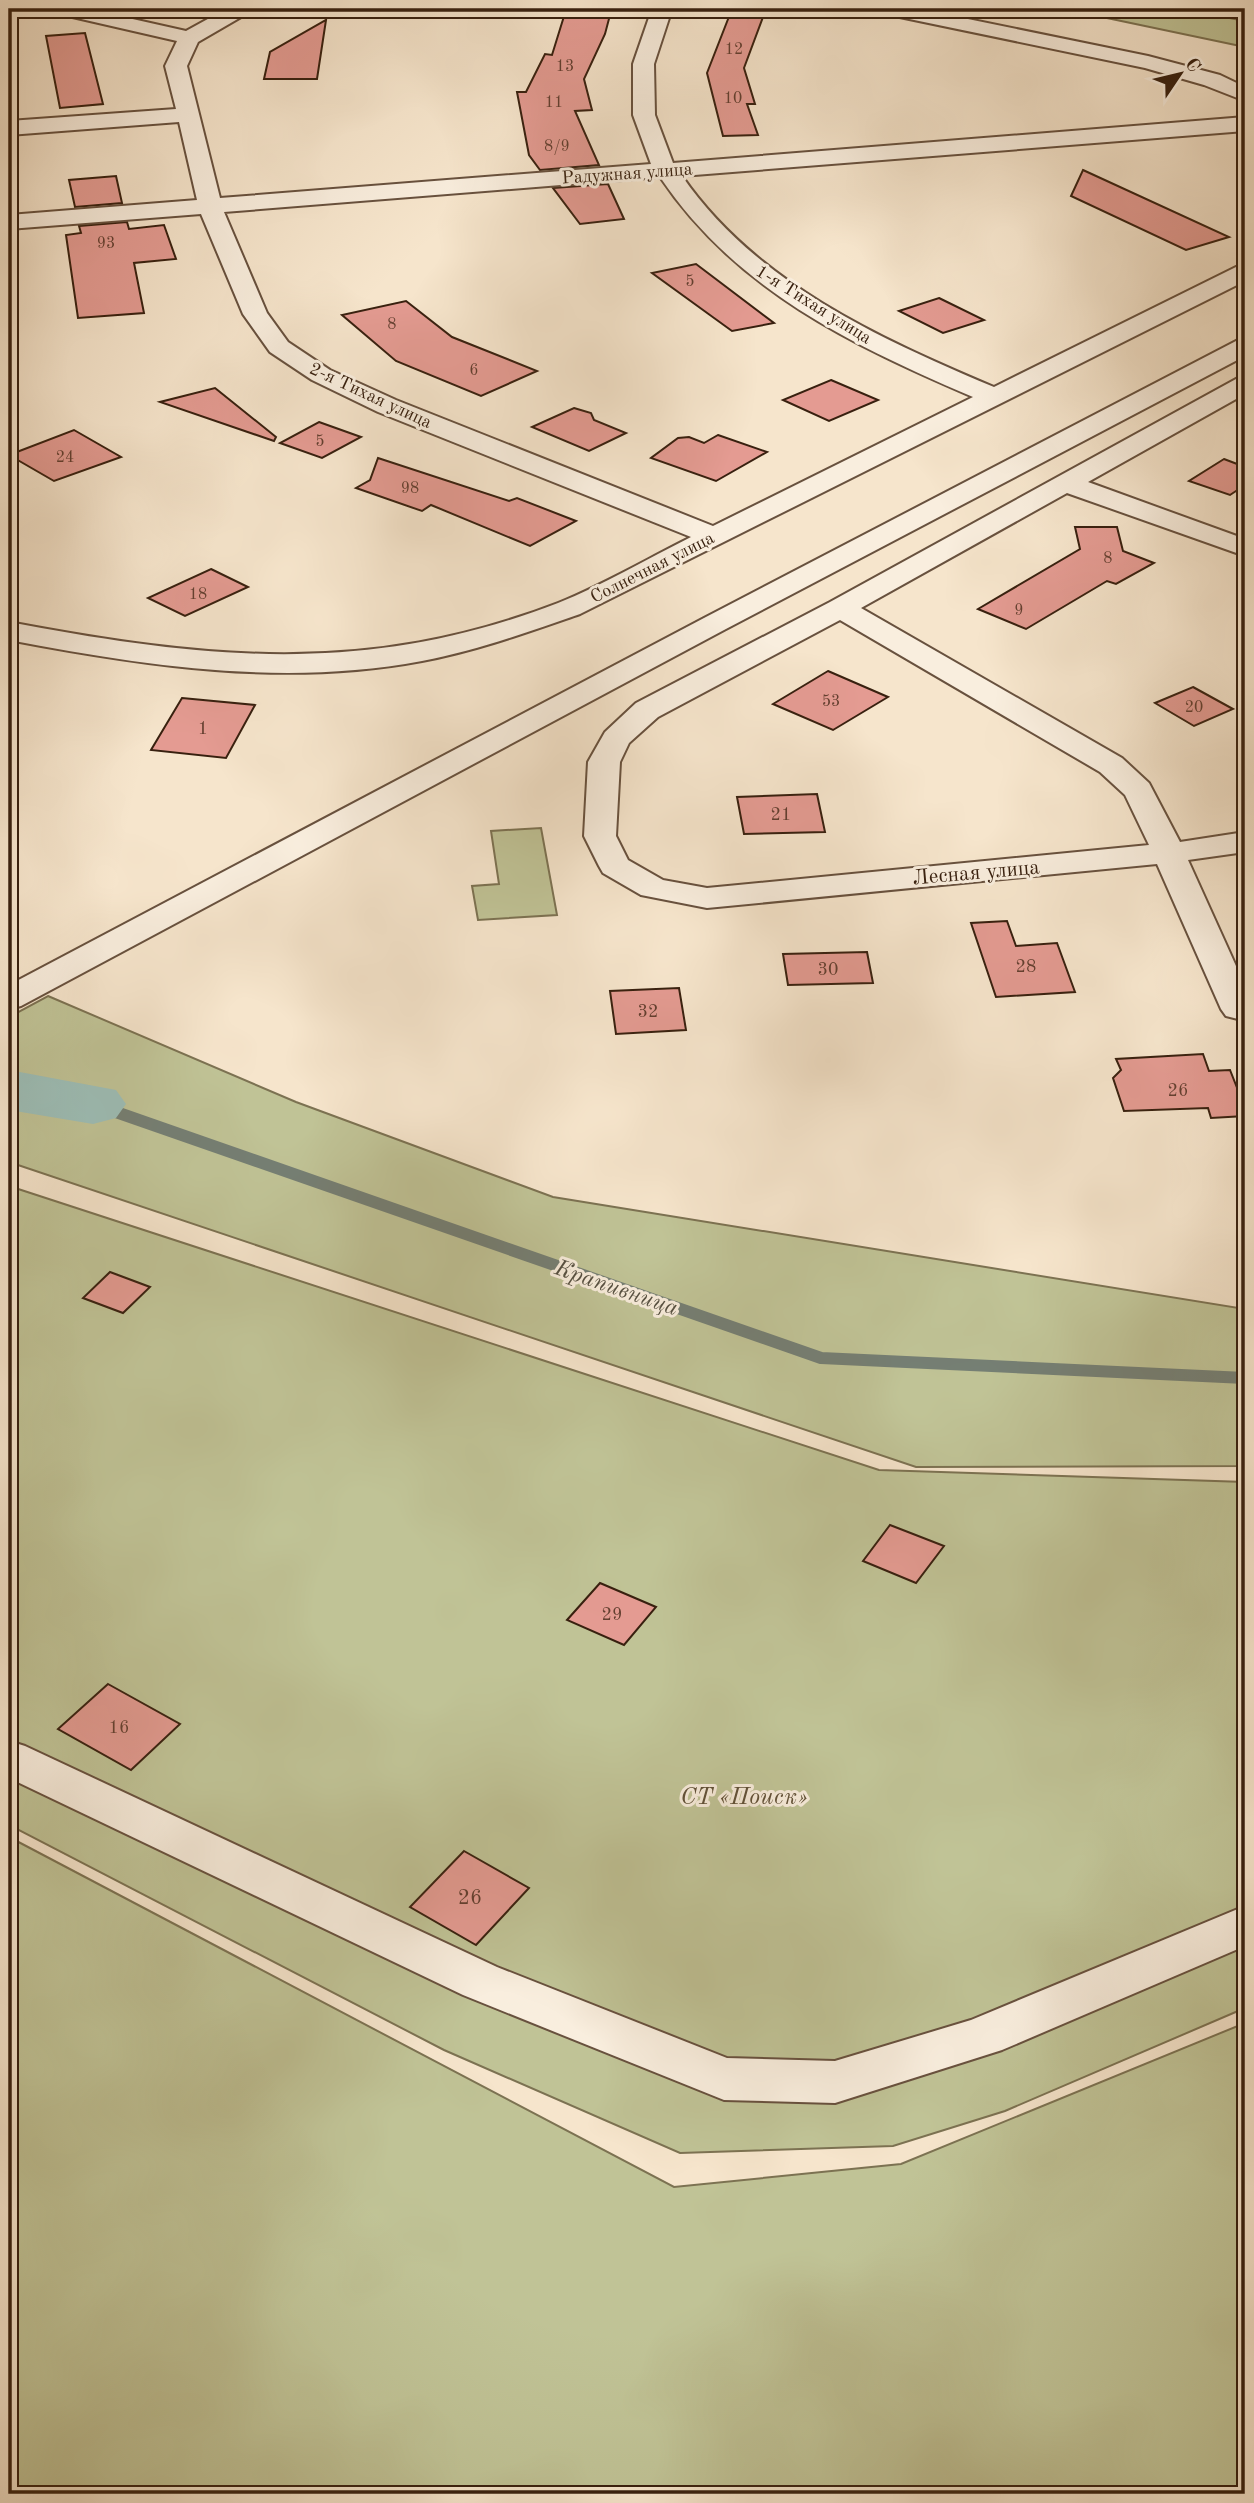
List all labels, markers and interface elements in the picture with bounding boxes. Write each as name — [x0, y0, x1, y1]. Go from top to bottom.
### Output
north arrow — [1146, 38, 1216, 108]
house number: 12 — [725, 42, 743, 58]
text: С — [1180, 55, 1203, 76]
house number: 13 — [556, 59, 574, 75]
house number: 10 — [724, 91, 742, 107]
house number: 11 — [545, 95, 563, 111]
house number: 8/9 — [544, 139, 570, 155]
street label: Радужная улица — [561, 160, 693, 188]
house number: 93 — [97, 236, 115, 252]
street label: 1-я Тихая улица — [752, 262, 875, 348]
house number: 5 — [685, 274, 695, 290]
house number: 8 — [387, 317, 397, 333]
street label: 2-я Тихая улица — [307, 360, 435, 432]
house number: 6 — [469, 363, 479, 379]
house number: 5 — [315, 434, 325, 450]
house number: 24 — [56, 450, 74, 466]
house number: 98 — [401, 481, 419, 497]
street label: Солнечная улица — [588, 529, 717, 607]
house number: 8 — [1103, 551, 1113, 567]
house number: 18 — [189, 587, 207, 603]
house number: 9 — [1014, 603, 1024, 619]
house number: 53 — [822, 694, 840, 710]
house number: 20 — [1185, 700, 1203, 716]
house number: 1 — [198, 720, 208, 738]
house number: 21 — [771, 806, 791, 824]
street label: Лесная улица — [912, 857, 1041, 890]
house number: 28 — [1016, 958, 1036, 976]
house number: 30 — [818, 961, 838, 979]
house number: 32 — [638, 1003, 658, 1021]
house number: 26 — [1168, 1082, 1188, 1100]
water label: Крапивница — [551, 1256, 681, 1321]
house number: 29 — [602, 1606, 622, 1624]
house number: 16 — [109, 1719, 129, 1737]
park label: СТ «Поиск» — [680, 1786, 808, 1810]
house number: 26 — [458, 1888, 482, 1909]

